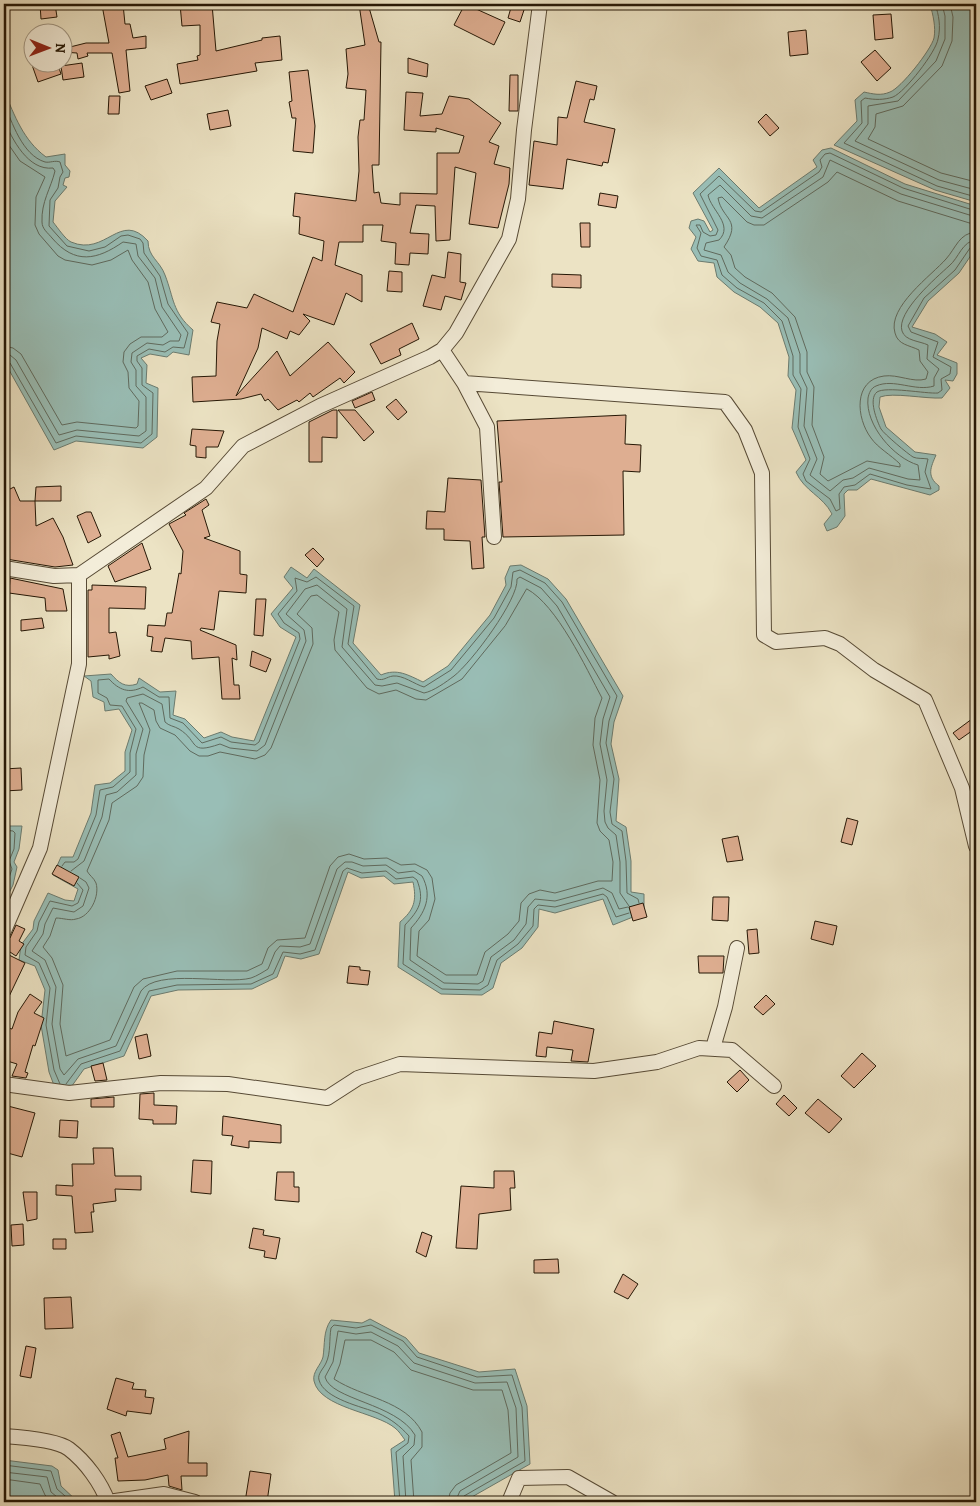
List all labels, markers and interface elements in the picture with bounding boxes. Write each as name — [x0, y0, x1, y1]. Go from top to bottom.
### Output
north arrow — [22, 22, 72, 72]
text: N — [51, 43, 70, 53]

